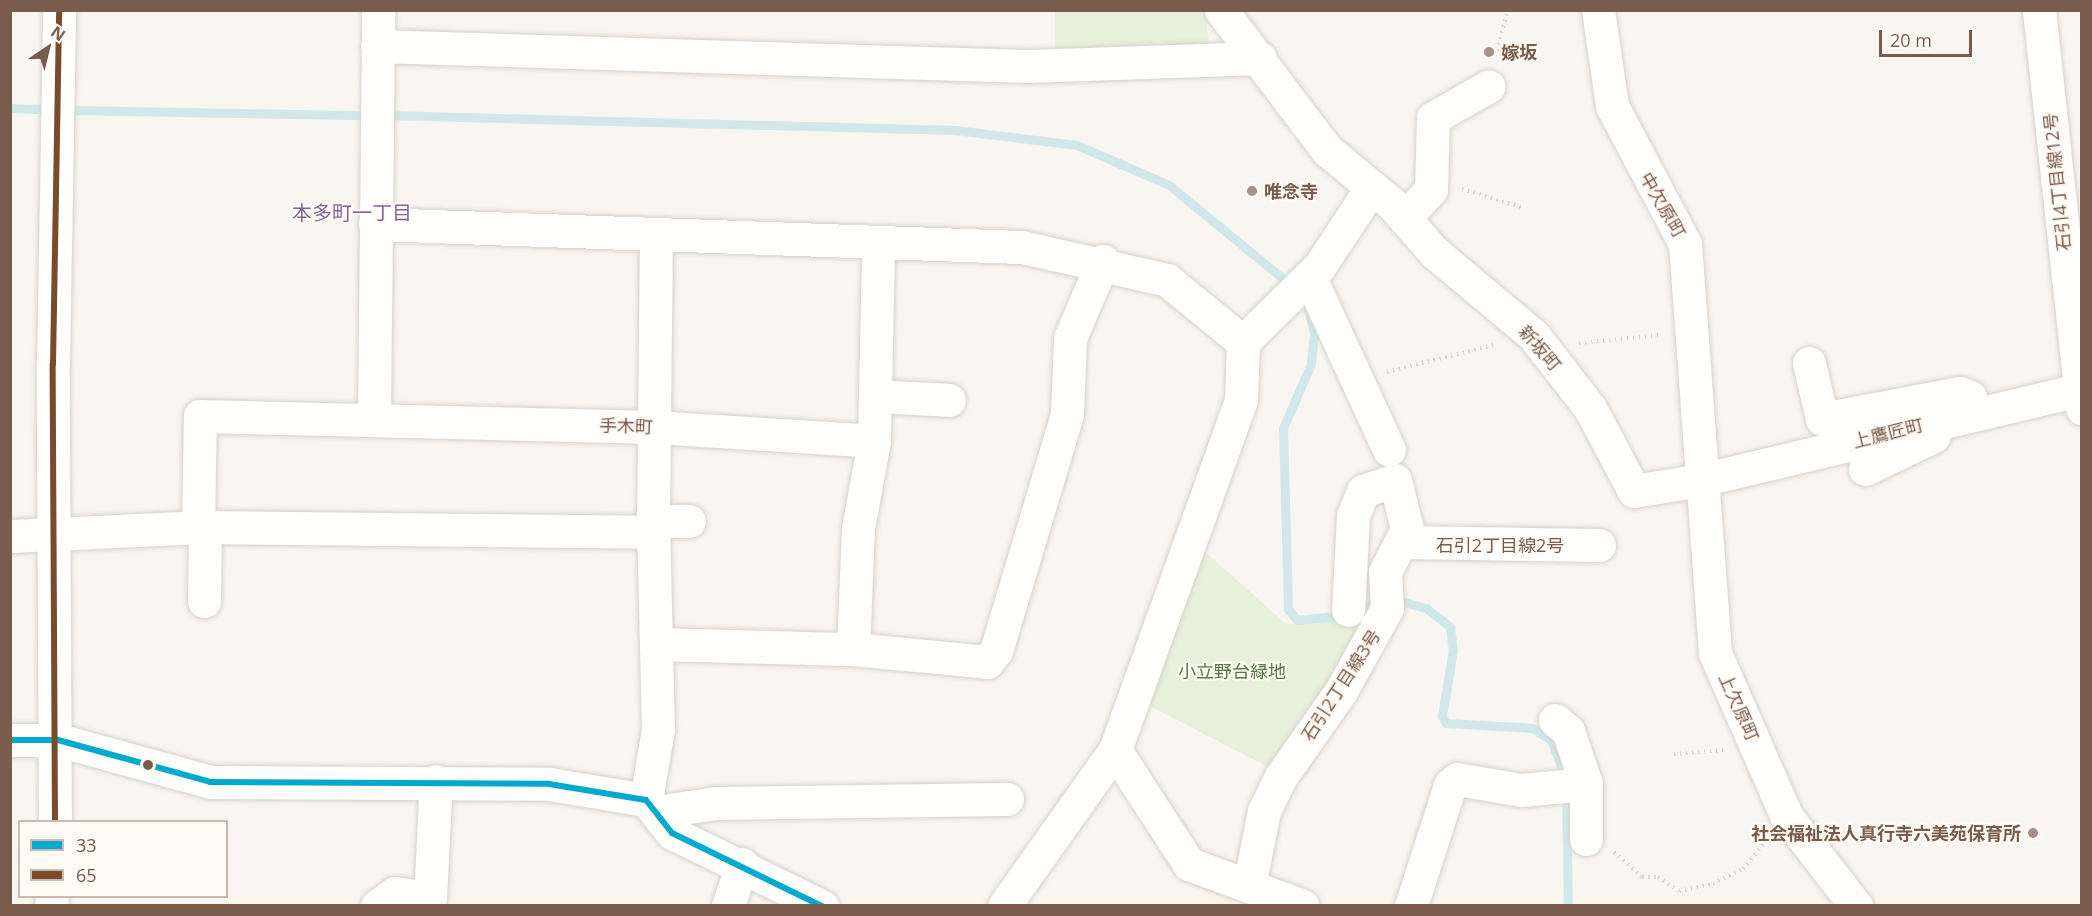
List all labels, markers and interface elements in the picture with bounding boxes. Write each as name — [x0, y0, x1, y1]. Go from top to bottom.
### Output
north arrow — [18, 18, 78, 78]
scale bar — [1882, 18, 1975, 56]
text: N — [47, 21, 70, 46]
text: 20 m — [1890, 28, 1932, 52]
place label: 嫁坂 — [1501, 41, 1537, 63]
marker: 嫁坂 — [1482, 45, 1496, 59]
street label: 石引4丁目線12号 — [2039, 112, 2075, 252]
street label: 中欠原町 — [1636, 168, 1690, 242]
place label: 唯念寺 — [1264, 180, 1318, 202]
marker: 唯念寺 — [1245, 184, 1259, 198]
district label: 本多町一丁目 — [292, 200, 412, 224]
street label: 新坂町 — [1514, 321, 1566, 375]
street label: 手木町 — [599, 414, 653, 438]
street label: 上鷹匠町 — [1850, 414, 1926, 452]
street label: 石引2丁目線2号 — [1436, 534, 1564, 556]
street label: 石引2丁目線3号 — [1297, 625, 1385, 745]
park label: 小立野台緑地 — [1178, 660, 1286, 682]
street label: 上欠原町 — [1714, 670, 1764, 744]
unlabelled marker — [142, 759, 154, 771]
legend — [18, 820, 228, 898]
place label: 社会福祉法人真行寺六美苑保育所 — [1751, 822, 2021, 844]
marker: 社会福祉法人真行寺六美苑保育所 — [2026, 826, 2040, 840]
text: 33 — [76, 833, 97, 857]
text: 65 — [76, 863, 97, 887]

